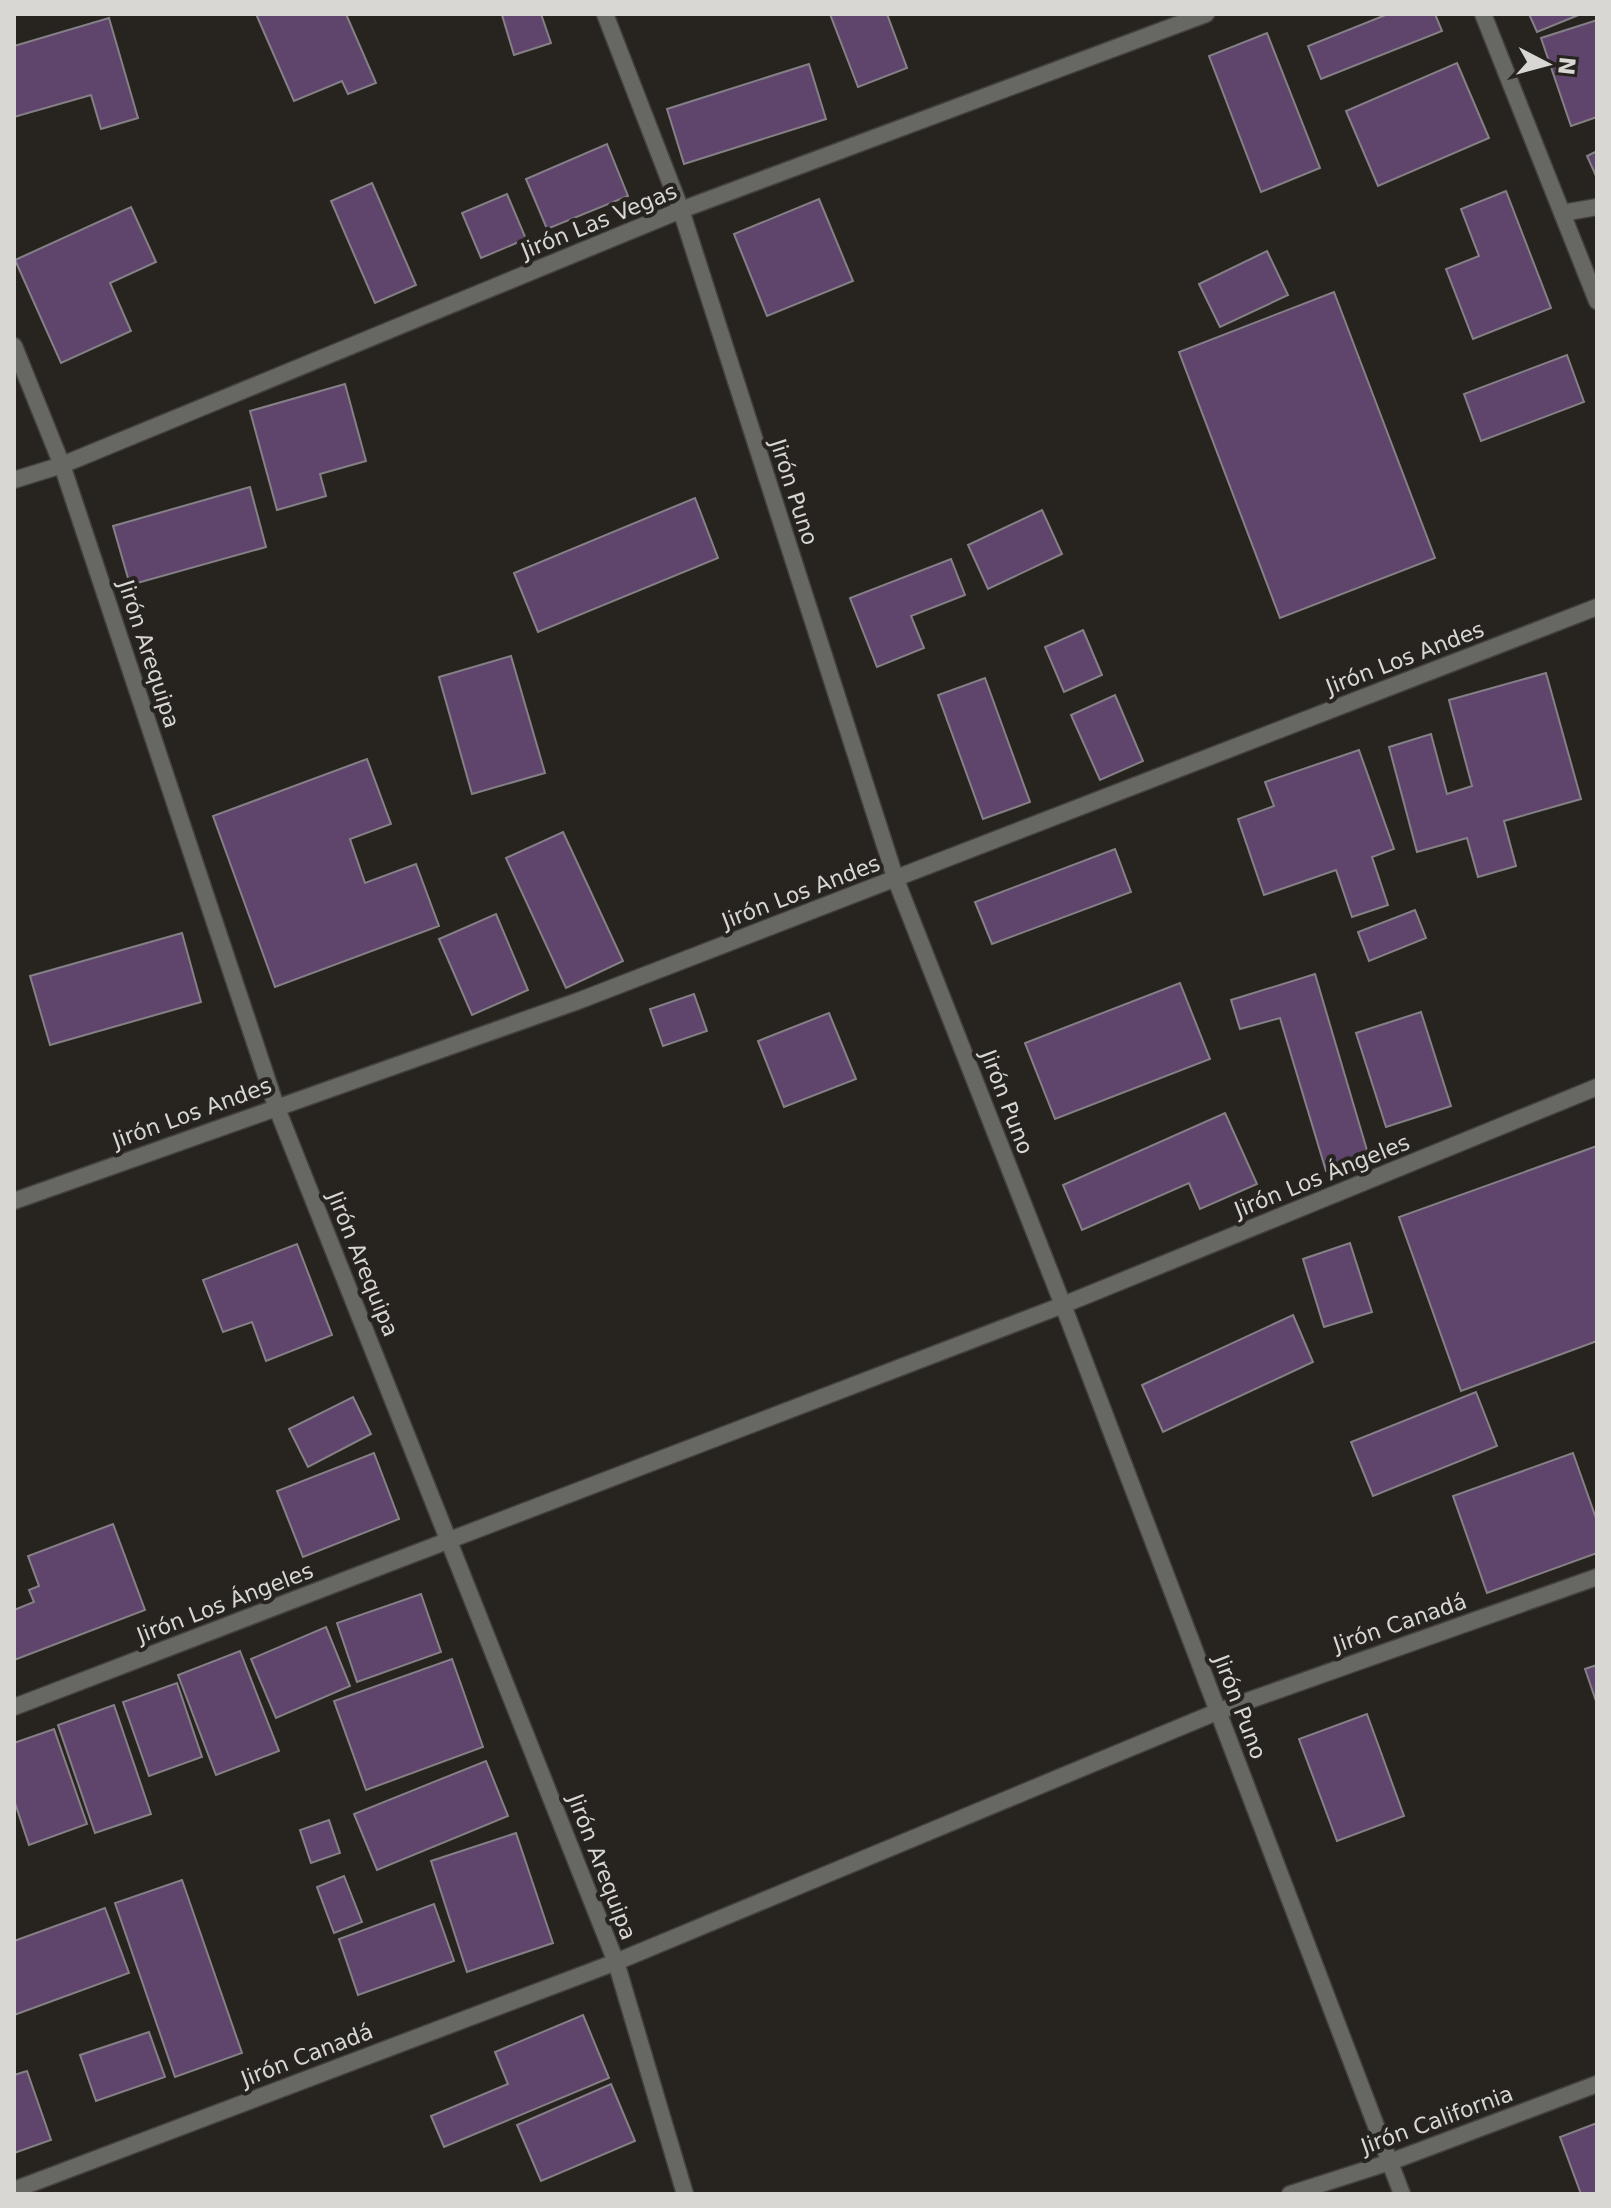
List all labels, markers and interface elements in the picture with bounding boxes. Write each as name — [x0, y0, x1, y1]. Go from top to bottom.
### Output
north arrow — [1507, 24, 1587, 104]
text: N — [1553, 56, 1580, 77]
street label: Jirón Las Vegas — [516, 178, 680, 264]
street label: Jirón Puno — [765, 434, 823, 548]
street label: Jirón Arequipa — [113, 575, 185, 731]
street label: Jirón Los Andes — [1321, 616, 1488, 700]
street label: Jirón Los Andes — [717, 850, 884, 934]
street label: Jirón Puno — [975, 1044, 1038, 1158]
street label: Jirón Los Andes — [107, 1073, 275, 1154]
street label: Jirón Los Ángeles — [1229, 1129, 1413, 1223]
street label: Jirón Arequipa — [322, 1186, 403, 1340]
street label: Jirón Los Ángeles — [131, 1558, 317, 1649]
street label: Jirón Canadá — [1328, 1589, 1470, 1658]
street label: Jirón Puno — [1208, 1649, 1271, 1763]
street label: Jirón Arequipa — [562, 1789, 641, 1943]
street label: Jirón Canadá — [236, 2018, 376, 2092]
street label: Jirón California — [1356, 2081, 1516, 2160]

